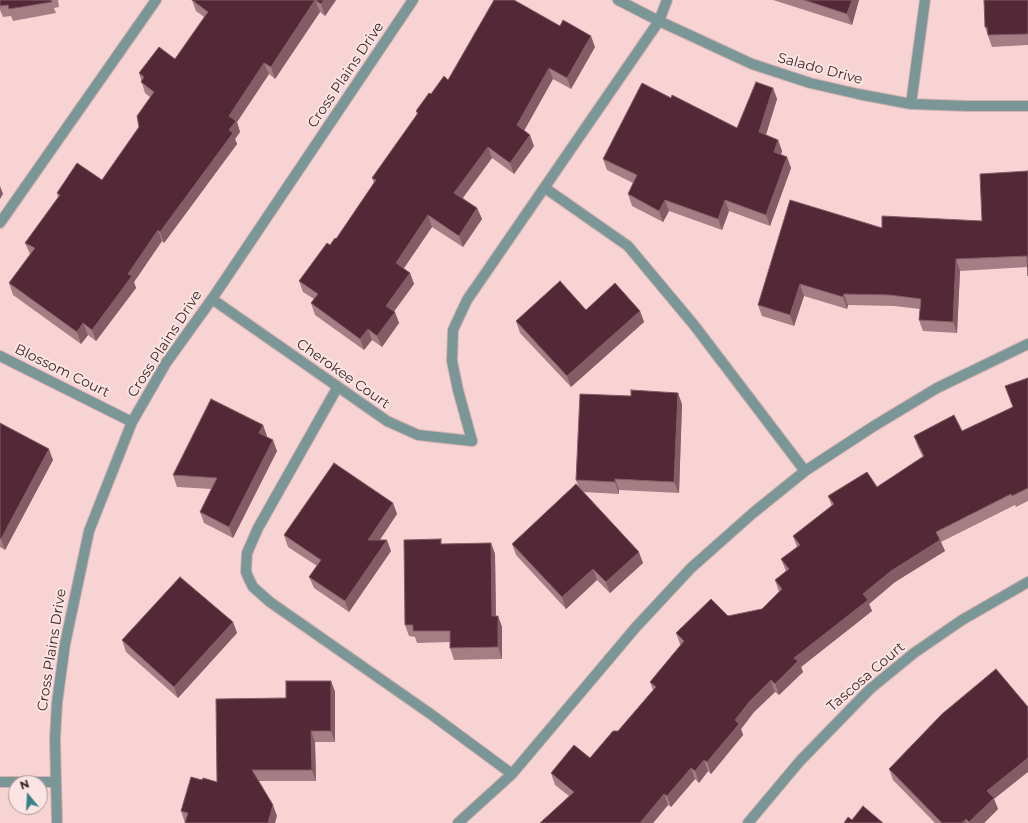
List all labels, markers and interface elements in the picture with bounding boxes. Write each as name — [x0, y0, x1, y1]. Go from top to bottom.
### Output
street label: Cross Plains Drive — [304, 19, 388, 131]
street label: Salado Drive — [776, 50, 864, 88]
street label: Cross Plains Drive — [124, 287, 206, 401]
street label: Cherokee Court — [293, 336, 393, 412]
street label: Blossom Court — [12, 341, 112, 401]
street label: Cross Plains Drive — [34, 587, 70, 713]
street label: Tascosa Court — [824, 639, 908, 715]
north arrow — [8, 775, 48, 815]
text: N — [18, 777, 31, 793]

